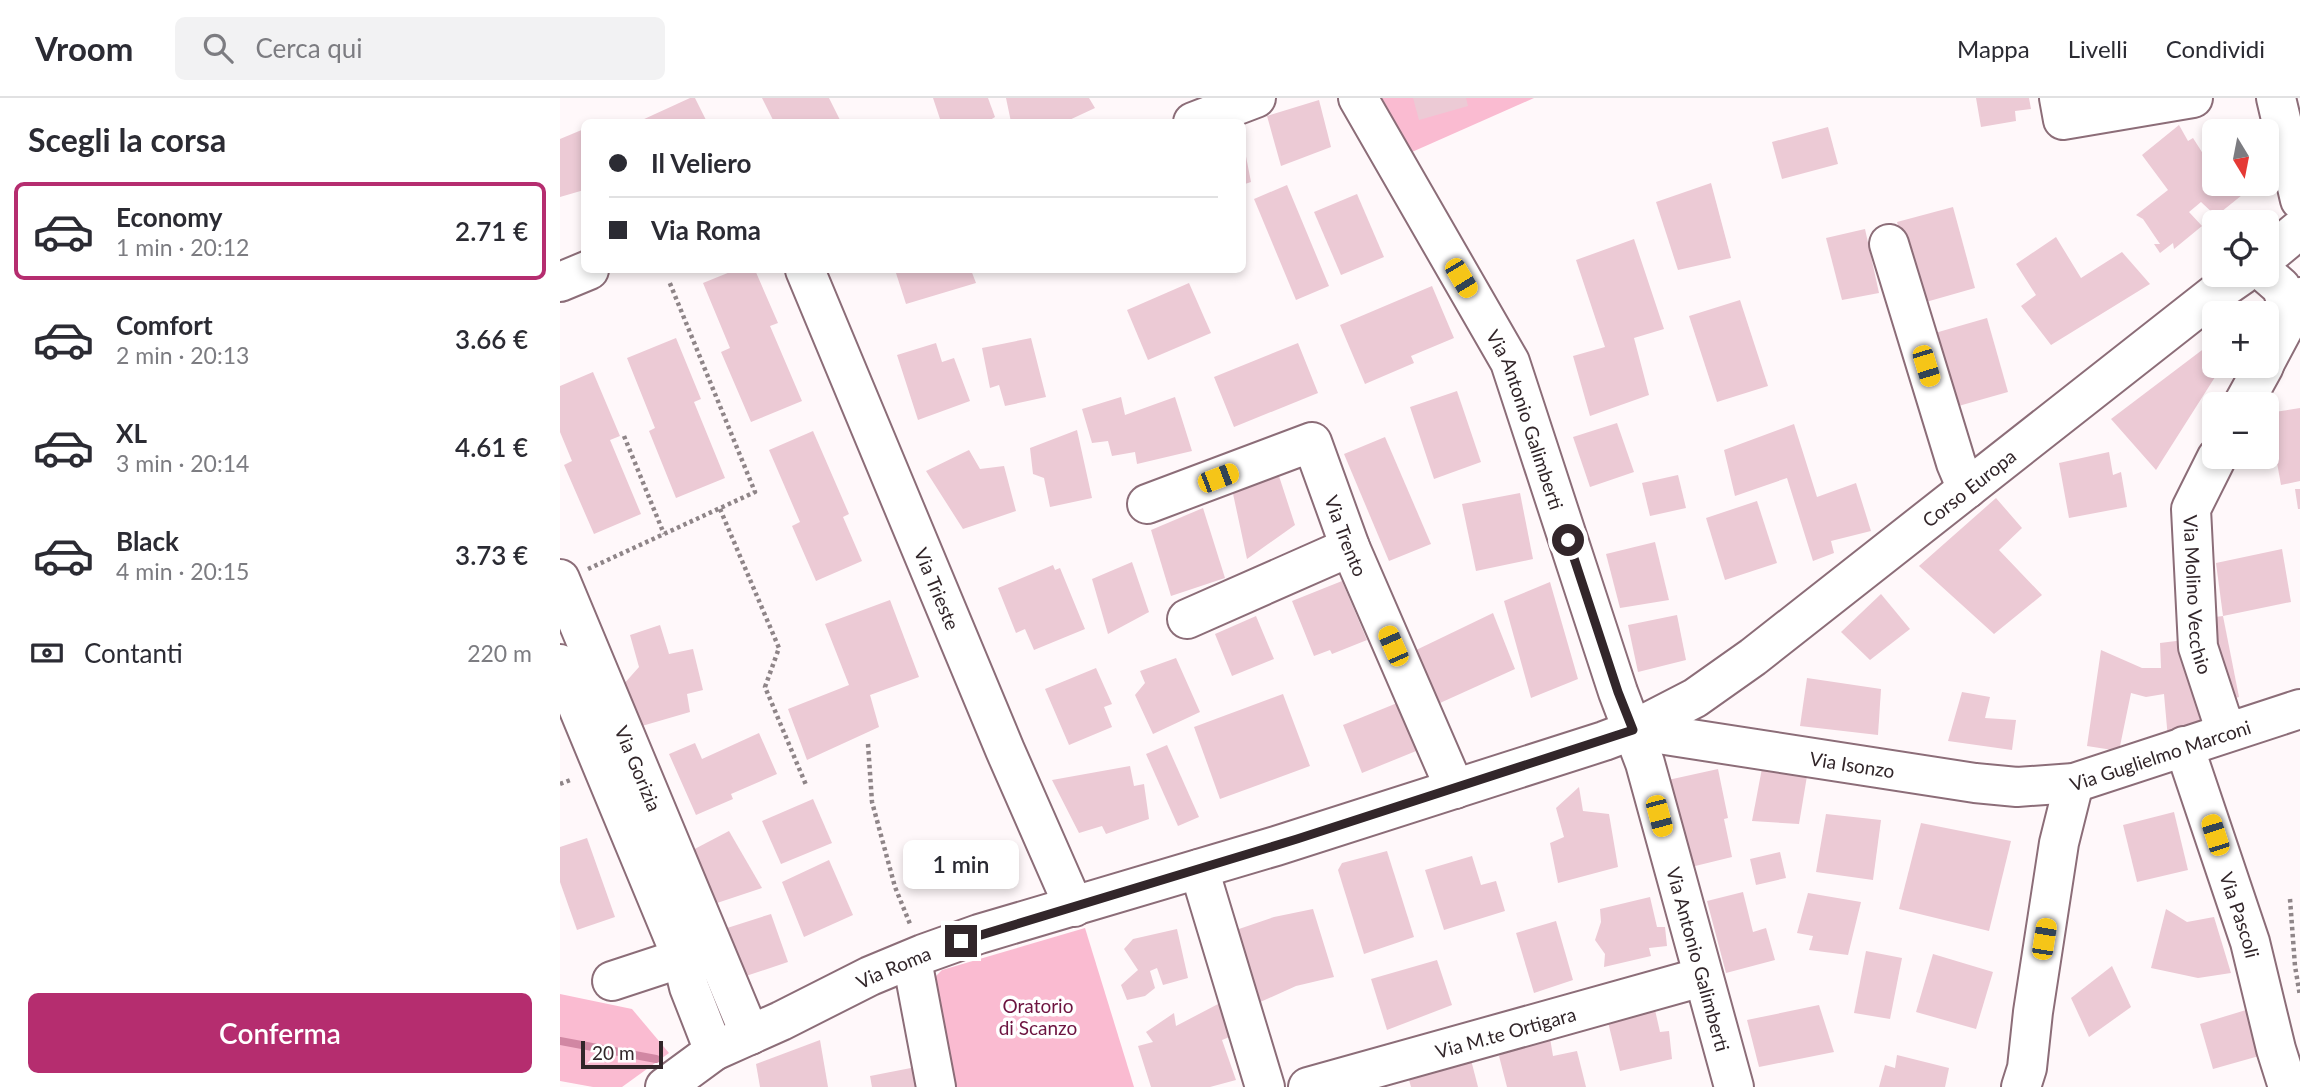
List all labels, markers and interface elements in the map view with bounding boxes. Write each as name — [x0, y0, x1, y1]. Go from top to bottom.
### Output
search box — [175, 17, 665, 80]
text: Vroom — [35, 28, 133, 68]
icon: search — [199, 29, 237, 67]
text: Cerca qui — [255, 32, 363, 64]
text: Mappa — [1957, 34, 2030, 63]
text: Livelli — [2068, 34, 2128, 63]
text: Condividi — [2166, 34, 2265, 63]
north arrow — [2202, 119, 2278, 196]
map controls — [2202, 119, 2279, 469]
text: Scegli la corsa — [28, 120, 226, 159]
text: Il Veliero — [651, 147, 751, 179]
icon: car — [32, 200, 95, 263]
text: Economy — [116, 201, 222, 233]
button: locate — [2202, 210, 2279, 287]
text: Via Roma — [651, 214, 761, 246]
text: 2.71 € — [455, 215, 528, 247]
text: 1 min · 20:12 — [116, 233, 249, 261]
car — [1442, 255, 1481, 301]
button: + — [2202, 301, 2279, 378]
icon: car — [32, 308, 95, 371]
text: Comfort — [116, 309, 213, 341]
text: 3.66 € — [455, 323, 528, 355]
street label: Via Antonio Galimberti — [1482, 325, 1569, 512]
text: 2 min · 20:13 — [116, 341, 249, 369]
car — [1910, 343, 1943, 389]
button: − — [2202, 392, 2279, 469]
icon: car — [32, 416, 95, 479]
text: XL — [116, 417, 147, 449]
text: 4.61 € — [455, 431, 528, 463]
street label: Corso Europa — [1917, 444, 2020, 531]
text: 3 min · 20:14 — [116, 449, 249, 477]
car — [1195, 461, 1242, 495]
street label: Via Trento — [1321, 492, 1373, 580]
street label: Via Molino Vecchio — [2180, 514, 2218, 677]
icon: car — [32, 524, 95, 587]
route start — [1552, 524, 1584, 556]
text: Black — [116, 525, 179, 557]
text: 3.73 € — [455, 539, 528, 571]
street label: Via Trieste — [910, 544, 965, 633]
text: 4 min · 20:15 — [116, 557, 249, 585]
car — [1375, 623, 1412, 669]
icon: cash — [28, 634, 66, 672]
text: Contanti — [84, 637, 183, 669]
text: 220 m — [467, 639, 532, 667]
street label: Via Guglielmo Marconi — [2067, 714, 2253, 795]
street label: Via Gorizia — [611, 722, 667, 814]
street label: Via Isonzo — [1808, 746, 1896, 782]
car — [1644, 793, 1675, 839]
car — [2199, 812, 2232, 858]
callout: 1 min — [903, 840, 1019, 888]
text: 1 min — [933, 850, 989, 878]
street label: Via Antonio Galimberti — [1663, 864, 1735, 1054]
street label: Via Pascoli — [2216, 869, 2265, 960]
car — [2031, 917, 2058, 961]
route end — [945, 925, 977, 957]
street label: Via Roma — [852, 941, 934, 993]
button: Conferma — [28, 993, 532, 1073]
park label: Oratorio di Scanzo — [999, 994, 1077, 1039]
street label: Via M.te Ortigara — [1433, 1001, 1578, 1062]
scale bar — [581, 1038, 663, 1070]
text: 20 m — [592, 1041, 635, 1064]

